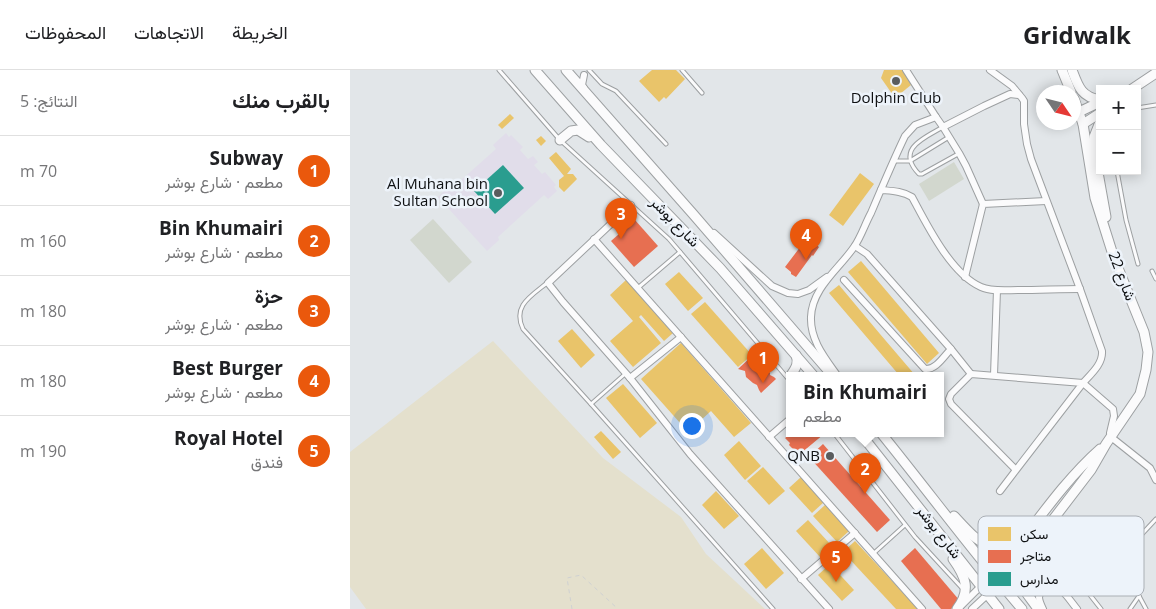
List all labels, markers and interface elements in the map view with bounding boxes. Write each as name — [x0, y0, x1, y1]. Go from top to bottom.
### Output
text: Gridwalk — [1023, 18, 1131, 51]
text: المحفوظات — [25, 20, 106, 44]
text: الاتجاهات — [134, 20, 204, 44]
text: الخريطة — [232, 20, 288, 44]
marker: Dolphin Club — [890, 75, 902, 87]
north arrow — [1036, 85, 1081, 130]
map controls — [1096, 85, 1141, 175]
button: + — [1096, 85, 1141, 130]
text: بالقرب منك — [232, 86, 330, 114]
place label: Dolphin Club — [851, 87, 941, 107]
text: النتائج: 5 — [20, 90, 77, 112]
button: − — [1096, 130, 1141, 175]
text: Subway — [209, 145, 283, 171]
text: 70 m — [20, 160, 57, 182]
text: 1 — [309, 160, 319, 182]
text: مطعم · شارع بوشر — [165, 171, 283, 193]
place label: Al Muhana bin Sultan School — [387, 173, 488, 210]
marker: Al Muhana bin Sultan School — [492, 187, 504, 199]
street label: شارع بوشر — [645, 191, 705, 252]
pin: 3 — [605, 198, 637, 239]
text: Bin Khumairi — [159, 215, 283, 241]
pin: 4 — [790, 219, 822, 260]
text: 160 m — [20, 230, 66, 252]
text: 2 — [309, 230, 319, 252]
text: مطعم · شارع بوشر — [165, 241, 283, 263]
street label: شارع 22 — [1103, 248, 1142, 304]
text: حزة — [255, 283, 283, 309]
text: 180 m — [20, 300, 66, 322]
text: 3 — [309, 300, 319, 322]
text: مطعم · شارع بوشر — [165, 313, 283, 335]
pin: 1 — [747, 342, 779, 383]
text: Best Burger — [172, 355, 283, 381]
text: 180 m — [20, 370, 66, 392]
text: 4 — [309, 370, 319, 392]
popup — [786, 372, 944, 437]
text: Bin Khumairi — [803, 379, 927, 405]
text: مطعم · شارع بوشر — [165, 381, 283, 403]
text: مطعم — [803, 405, 842, 427]
your location — [679, 413, 705, 439]
text: Royal Hotel — [174, 425, 283, 451]
text: 190 m — [20, 440, 66, 462]
text: 5 — [309, 440, 319, 462]
place label: QNB — [787, 445, 820, 465]
marker: QNB — [824, 450, 836, 462]
text: فندق — [251, 451, 283, 473]
pin: 2 — [849, 453, 881, 494]
street label: شارع بوشر — [910, 500, 967, 564]
legend — [978, 516, 1144, 596]
text: سكن — [1020, 524, 1048, 543]
pin: 5 — [820, 541, 852, 582]
text: متاجر — [1019, 546, 1051, 565]
text: مدارس — [1020, 569, 1058, 588]

